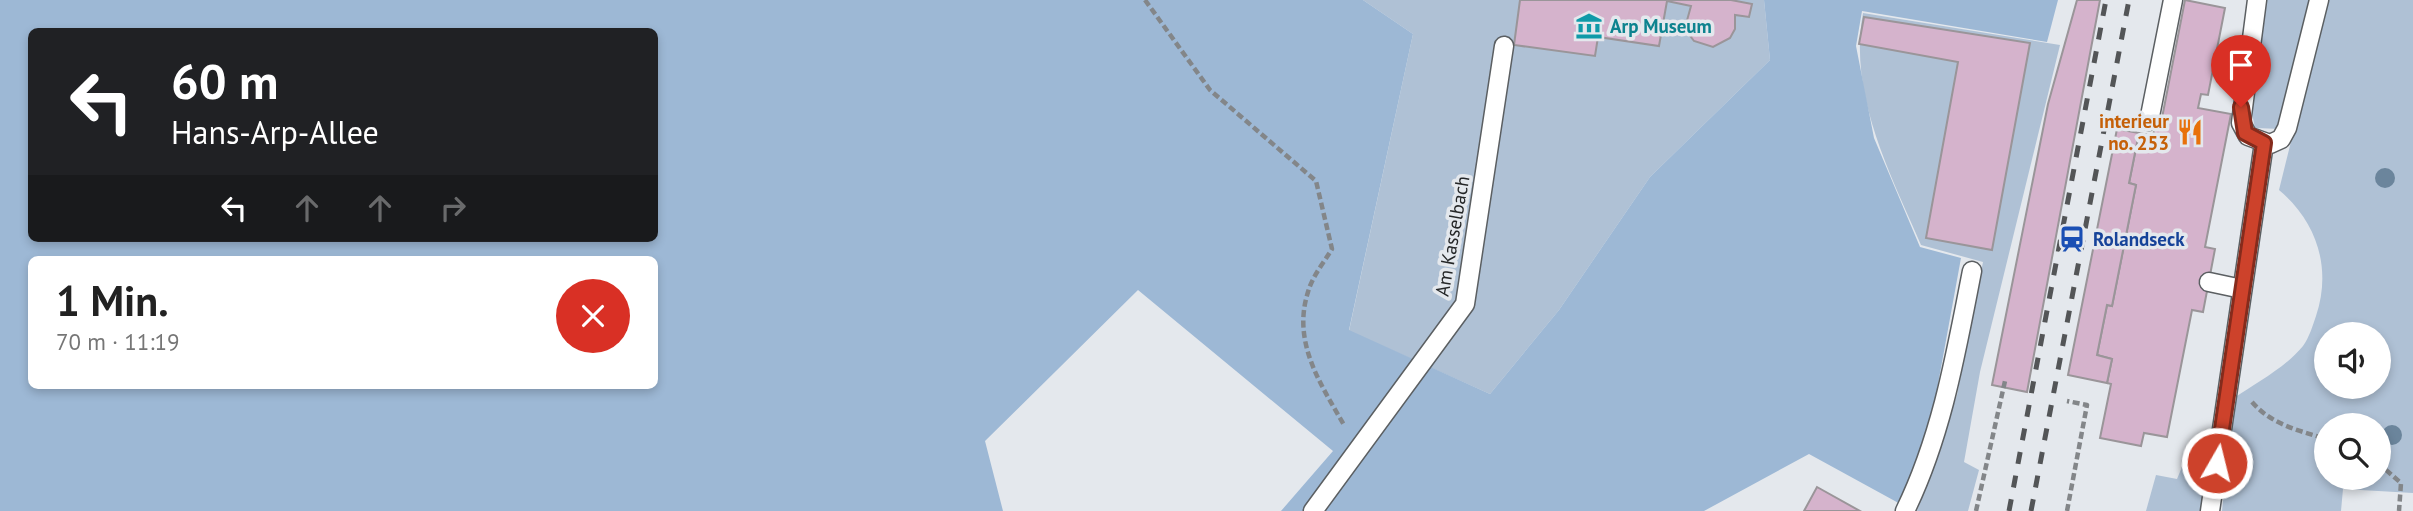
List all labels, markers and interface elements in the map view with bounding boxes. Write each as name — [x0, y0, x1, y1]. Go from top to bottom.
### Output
museum icon: Arp Museum — [1574, 11, 1604, 41]
place label: Arp Museum — [1610, 14, 1712, 38]
pin — [2211, 35, 2271, 107]
icon: arrive — [2222, 46, 2260, 84]
text: 60 m — [171, 49, 278, 113]
icon: left — [56, 56, 147, 147]
place label: interieur no. 253 — [2099, 109, 2169, 155]
text: Hans-Arp-Allee — [171, 111, 379, 153]
restaurant icon: interieur no. 253 — [2175, 117, 2205, 147]
street label: Am Kasselbach — [1430, 174, 1474, 298]
icon: left — [215, 189, 253, 227]
icon: ahead — [288, 189, 326, 227]
icon: ahead — [361, 189, 399, 227]
icon: right — [434, 189, 472, 227]
station icon: Rolandseck — [2057, 224, 2087, 254]
place label: Rolandseck — [2093, 227, 2185, 251]
text: 1 Min. — [56, 273, 169, 328]
button: close — [556, 279, 630, 353]
map controls — [2314, 322, 2391, 490]
button: sound — [2314, 322, 2391, 399]
text: 70 m · 11:19 — [56, 327, 180, 356]
button: search — [2314, 413, 2391, 490]
position arrow — [2180, 426, 2254, 500]

